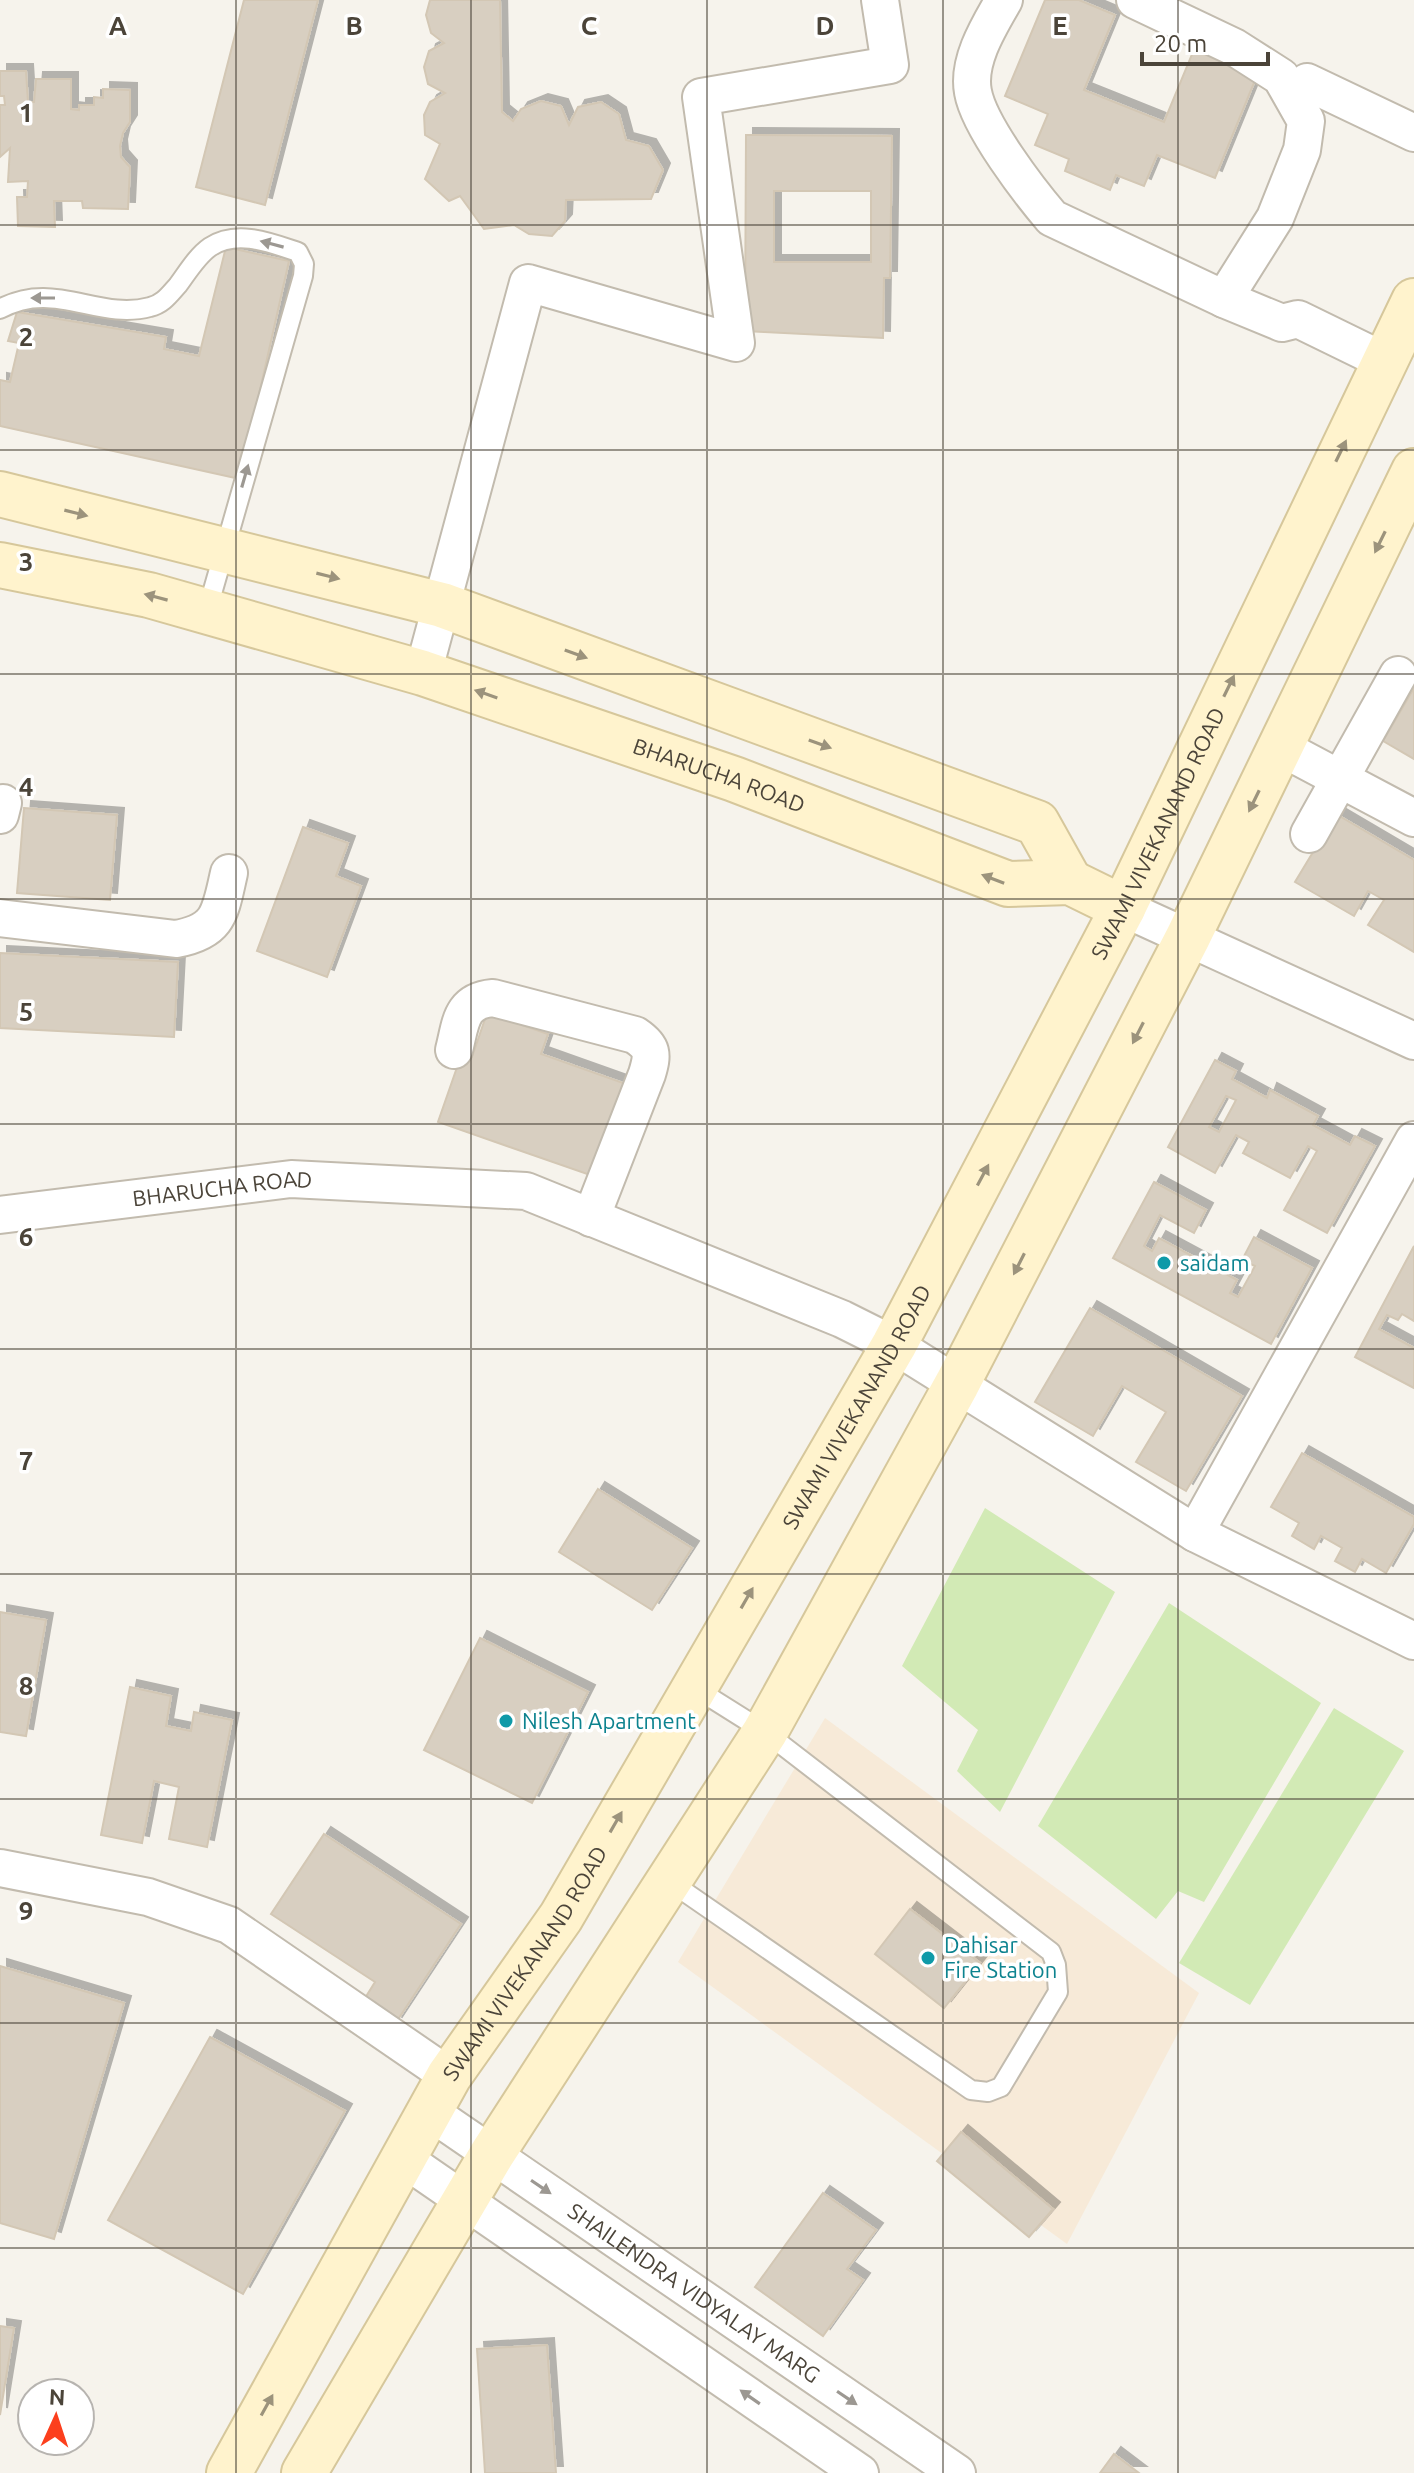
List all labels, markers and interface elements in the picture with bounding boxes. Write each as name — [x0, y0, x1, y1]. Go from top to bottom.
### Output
text: A — [109, 11, 128, 40]
text: B — [345, 11, 363, 40]
text: C — [581, 11, 598, 40]
text: D — [816, 11, 834, 40]
text: E — [1052, 11, 1068, 40]
scale bar — [1142, 16, 1268, 66]
text: 20 m — [1154, 30, 1207, 57]
text: 1 — [19, 98, 33, 127]
one-way arrow — [260, 238, 285, 250]
one-way arrow — [30, 292, 55, 304]
text: 2 — [19, 322, 33, 351]
one-way arrow — [1334, 440, 1348, 463]
one-way arrow — [239, 463, 252, 487]
one-way arrow — [63, 508, 88, 520]
one-way arrow — [1373, 530, 1387, 553]
text: 3 — [19, 547, 33, 576]
one-way arrow — [315, 571, 340, 583]
one-way arrow — [144, 591, 169, 603]
one-way arrow — [564, 648, 588, 661]
one-way arrow — [1222, 674, 1236, 697]
one-way arrow — [474, 687, 498, 700]
street label: SWAMI VIVEKANAND ROAD — [1085, 703, 1229, 963]
street label: BHARUCHA ROAD — [630, 733, 809, 817]
one-way arrow — [808, 738, 832, 750]
text: 4 — [19, 772, 33, 801]
one-way arrow — [1247, 789, 1261, 812]
one-way arrow — [981, 872, 1005, 885]
text: 5 — [19, 997, 33, 1026]
one-way arrow — [1132, 1022, 1145, 1045]
one-way arrow — [977, 1164, 990, 1187]
street label: BHARUCHA ROAD — [131, 1165, 313, 1211]
text: 6 — [19, 1222, 33, 1251]
place label: saidam — [1180, 1250, 1249, 1275]
one-way arrow — [1012, 1253, 1026, 1276]
marker: saidam — [1155, 1254, 1173, 1272]
street label: SWAMI VIVEKANAND ROAD — [777, 1280, 935, 1533]
text: 7 — [19, 1446, 33, 1475]
one-way arrow — [740, 1587, 754, 1609]
text: 8 — [19, 1671, 33, 1700]
place label: Nilesh Apartment — [522, 1708, 696, 1733]
marker: Nilesh Apartment — [497, 1712, 515, 1730]
one-way arrow — [609, 1811, 623, 1834]
street label: SWAMI VIVEKANAND ROAD — [437, 1841, 612, 2085]
text: 9 — [19, 1896, 33, 1925]
place label: Dahisar Fire Station — [944, 1932, 1057, 1982]
marker: Dahisar Fire Station — [919, 1949, 937, 1967]
one-way arrow — [530, 2179, 551, 2194]
street label: SHAILENDRA VIDYALAY MARG — [564, 2198, 825, 2387]
north arrow — [16, 2377, 96, 2457]
text: N — [48, 2384, 66, 2409]
one-way arrow — [739, 2390, 760, 2405]
one-way arrow — [837, 2390, 858, 2405]
one-way arrow — [260, 2394, 274, 2416]

